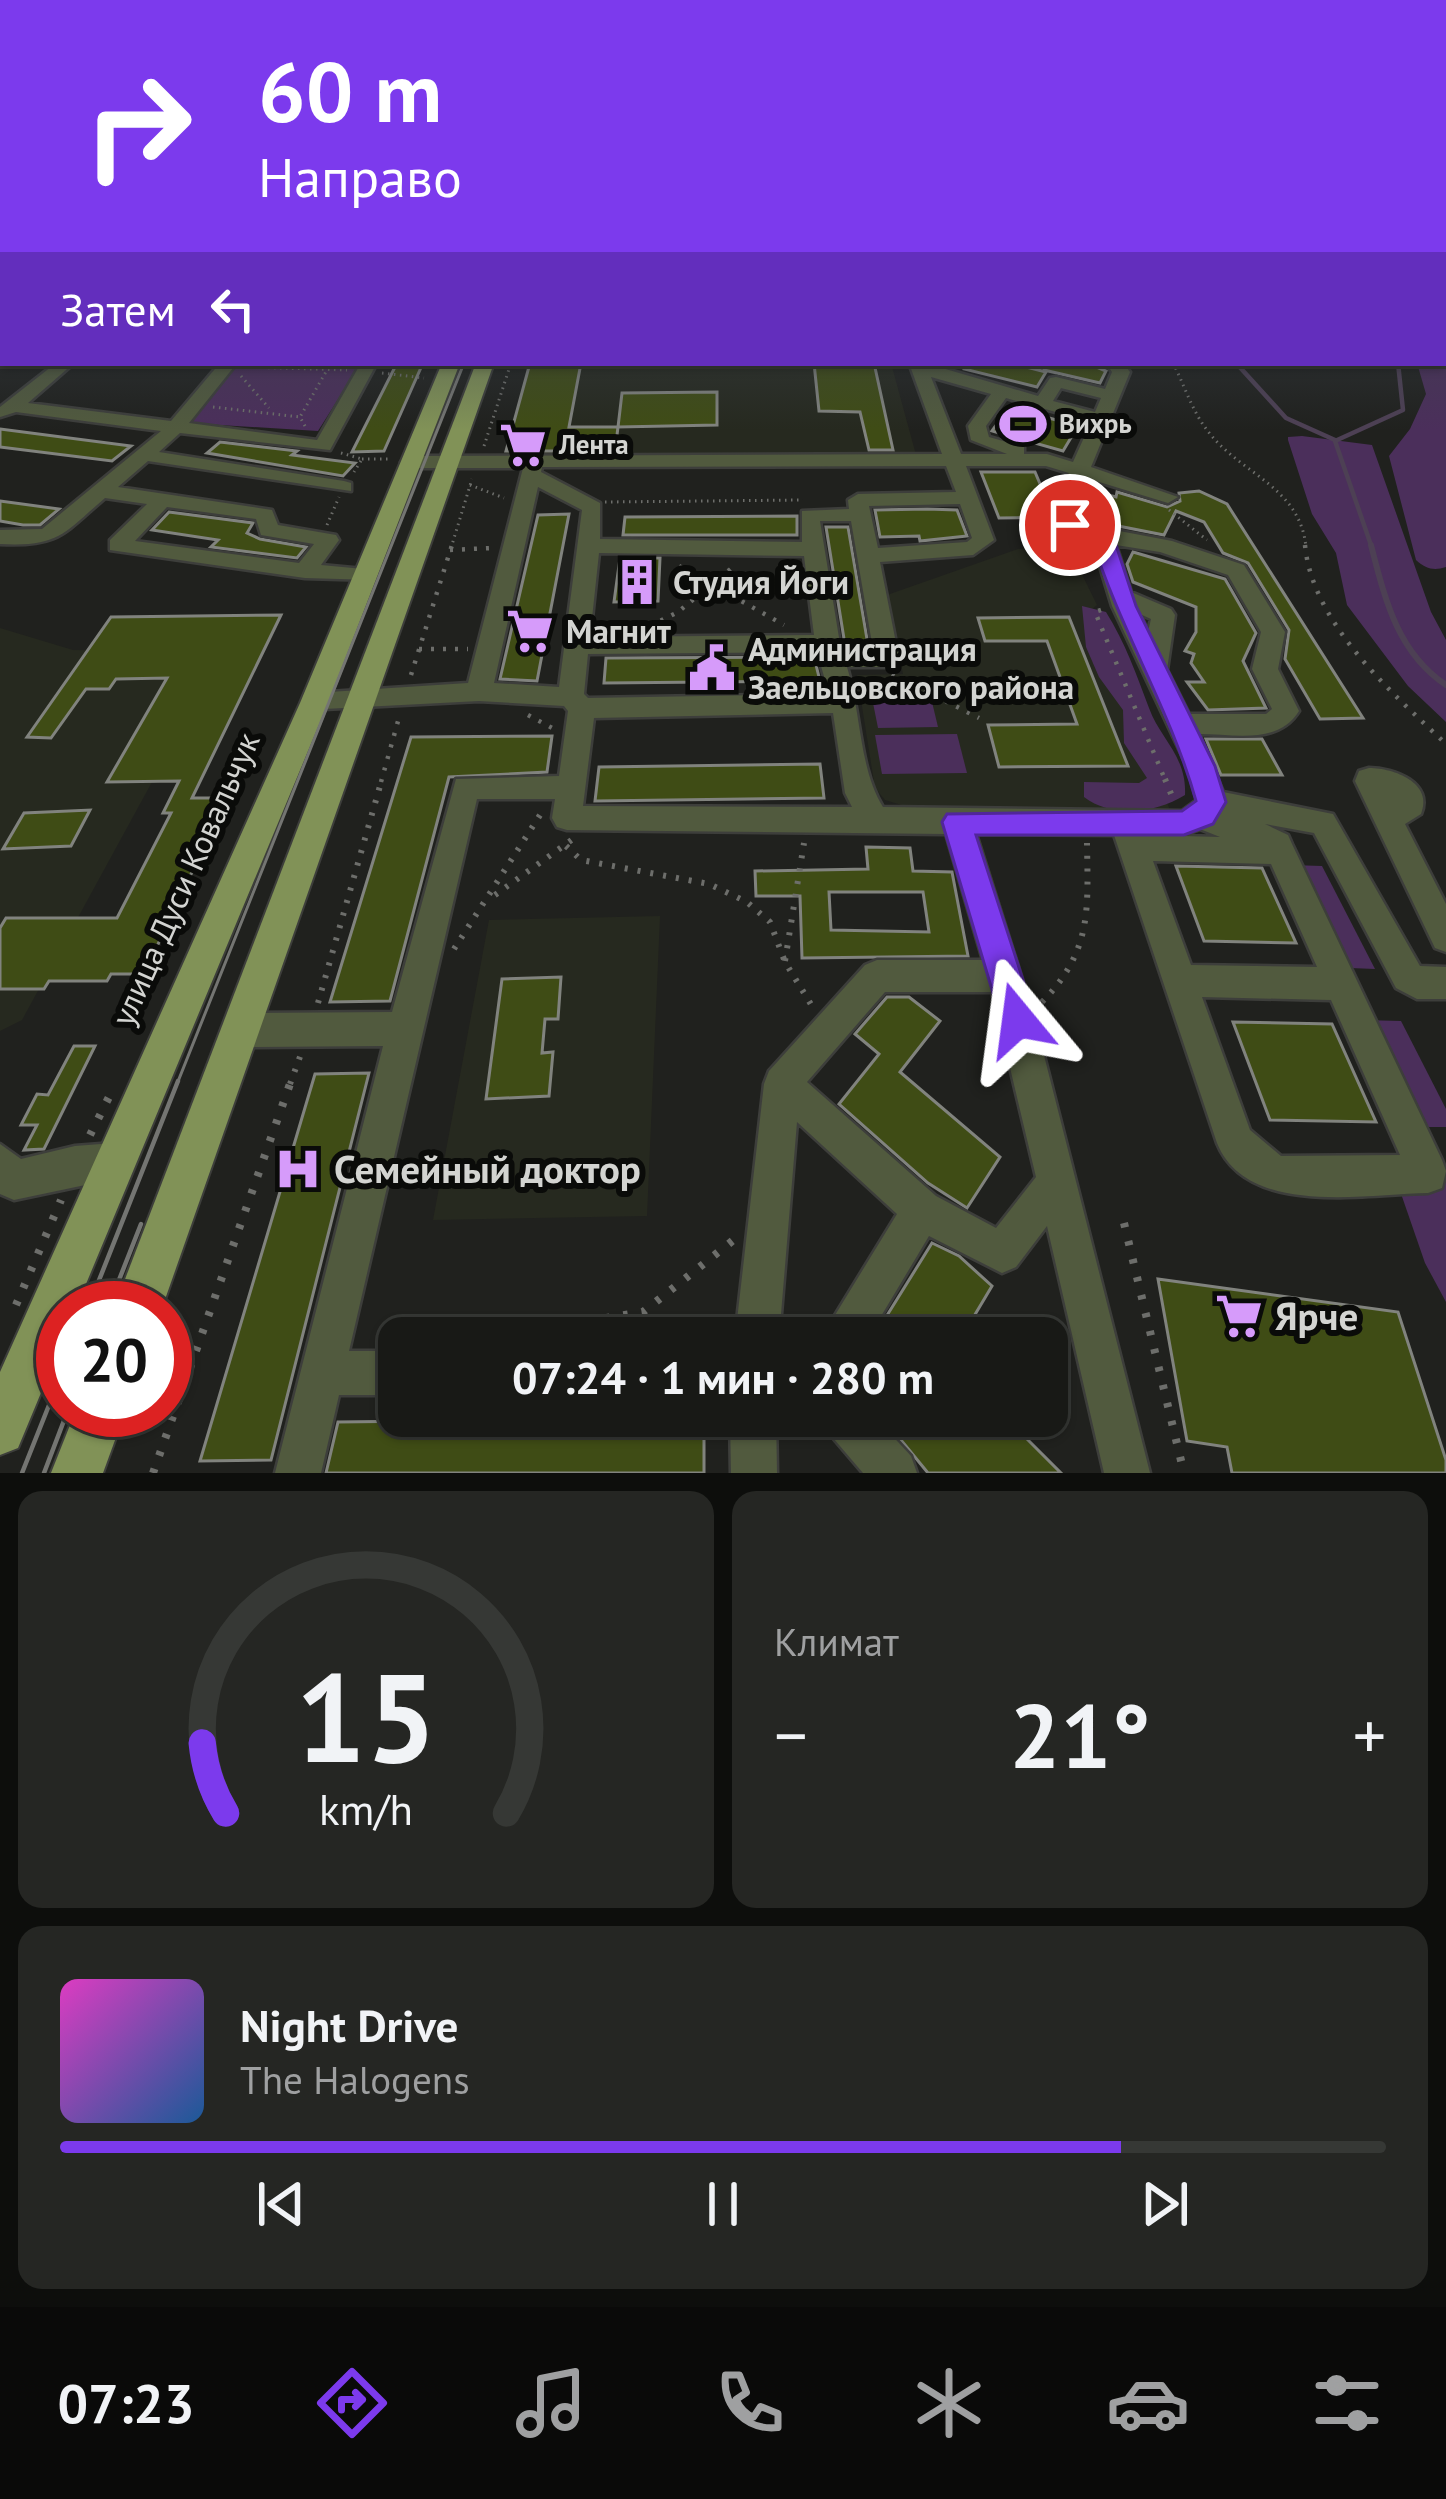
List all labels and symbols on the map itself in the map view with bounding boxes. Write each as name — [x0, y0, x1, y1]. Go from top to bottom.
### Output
sports icon: Вихрь — [998, 399, 1048, 449]
place label: Вихрь — [1059, 406, 1132, 440]
supermarket icon: Лента — [498, 420, 548, 470]
place label: Лента — [558, 427, 629, 461]
pin — [1019, 474, 1121, 576]
building icon: Студия Йоги — [612, 557, 662, 607]
place label: Студия Йоги — [673, 560, 849, 603]
supermarket icon: Магнит — [505, 606, 555, 656]
place label: Магнит — [566, 609, 671, 652]
place label: Администрация Заельцовского района — [748, 627, 1074, 708]
public building icon: Администрация Заельцовского района — [687, 643, 737, 693]
street label: улица Дуси Ковальчук — [100, 725, 269, 1032]
position arrow — [955, 957, 1081, 1083]
place label: Семейный доктор — [334, 1143, 641, 1194]
hospital icon: Семейный доктор — [273, 1144, 323, 1194]
speed limit sign: 20 — [36, 1281, 192, 1437]
place label: Ярче — [1275, 1290, 1358, 1341]
supermarket icon: Ярче — [1214, 1291, 1264, 1341]

